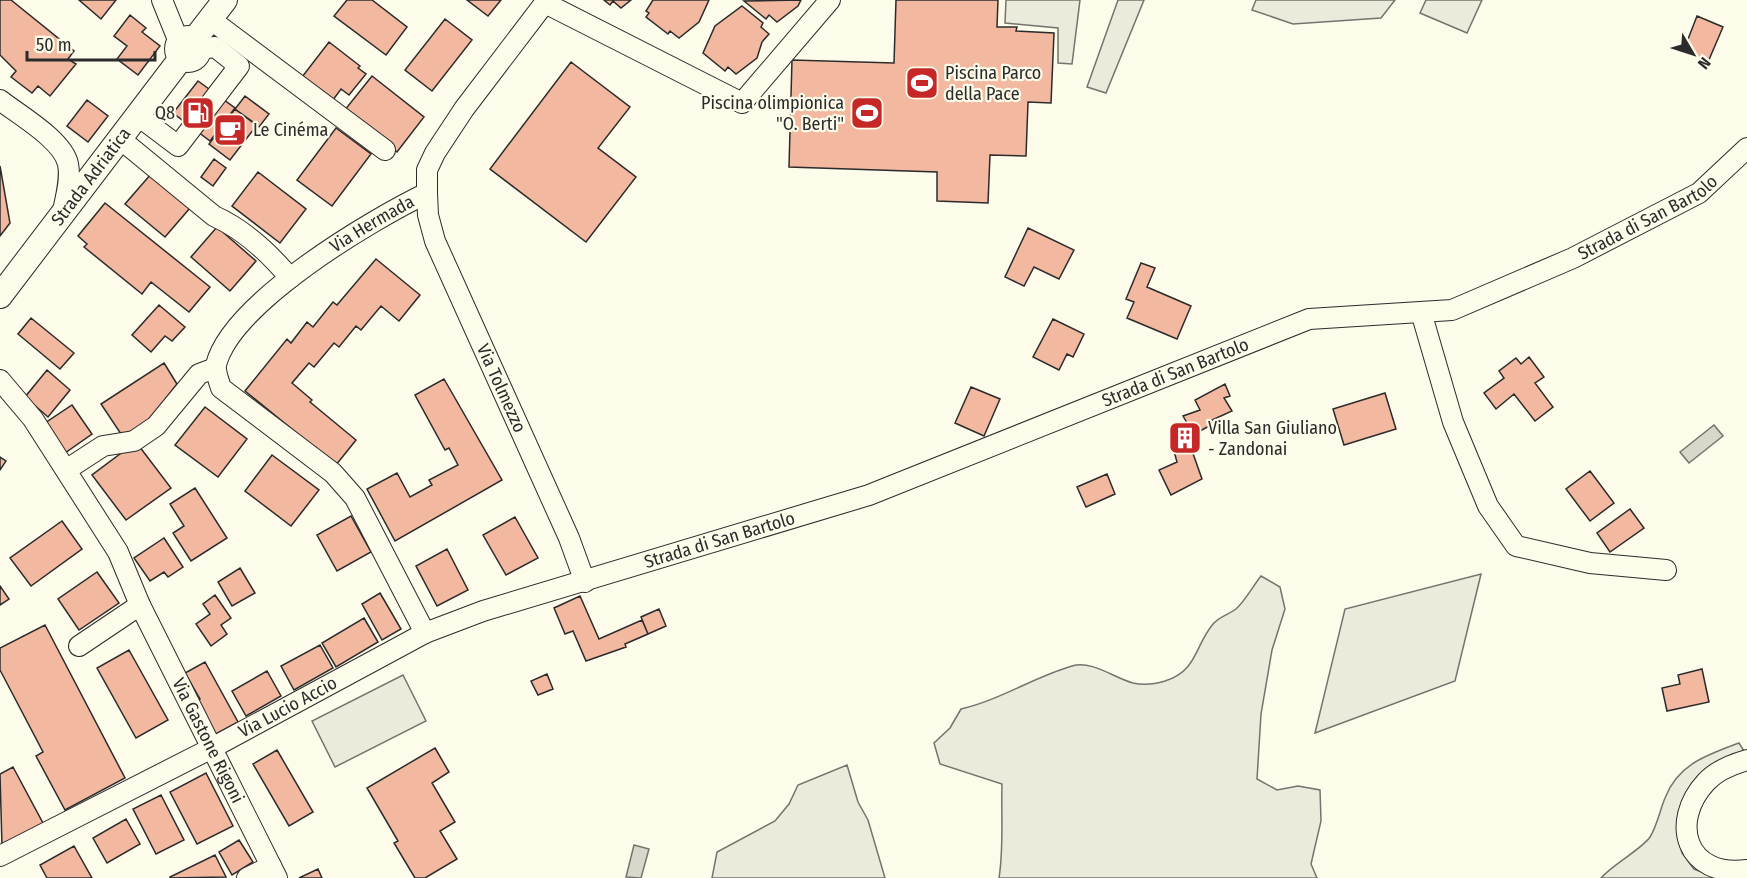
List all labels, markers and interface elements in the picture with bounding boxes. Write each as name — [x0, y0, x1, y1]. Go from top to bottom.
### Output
scale bar — [27, 24, 154, 62]
north arrow — [1663, 24, 1723, 84]
text: 50 m — [36, 34, 72, 56]
text: N — [1694, 53, 1715, 73]
place label: Piscina Parco della Pace — [945, 62, 1041, 105]
sports icon: Piscina Parco della Pace — [904, 65, 940, 101]
place label: Piscina olimpionica "O. Berti" — [701, 92, 844, 135]
fuel station icon: Q8 — [180, 95, 216, 131]
sports icon: Piscina olimpionica "O. Berti" — [849, 95, 885, 131]
place label: Q8 — [155, 102, 175, 124]
cafe icon: Le Cinéma — [212, 112, 248, 148]
place label: Le Cinéma — [253, 119, 329, 141]
street label: Strada Adriatica — [46, 123, 135, 230]
street label: Strada di San Bartolo — [1574, 170, 1722, 265]
street label: Via Hermada — [326, 190, 418, 257]
street label: Strada di San Bartolo — [1099, 333, 1252, 412]
street label: Via Tolmezzo — [472, 341, 531, 436]
place label: Villa San Giuliano - Zandonai — [1208, 417, 1337, 460]
building icon: Villa San Giuliano - Zandonai — [1167, 420, 1203, 456]
street label: Strada di San Bartolo — [642, 507, 798, 573]
street label: Via Lucio Accio — [235, 672, 341, 742]
street label: Via Gastone Rigoni — [167, 674, 249, 807]

